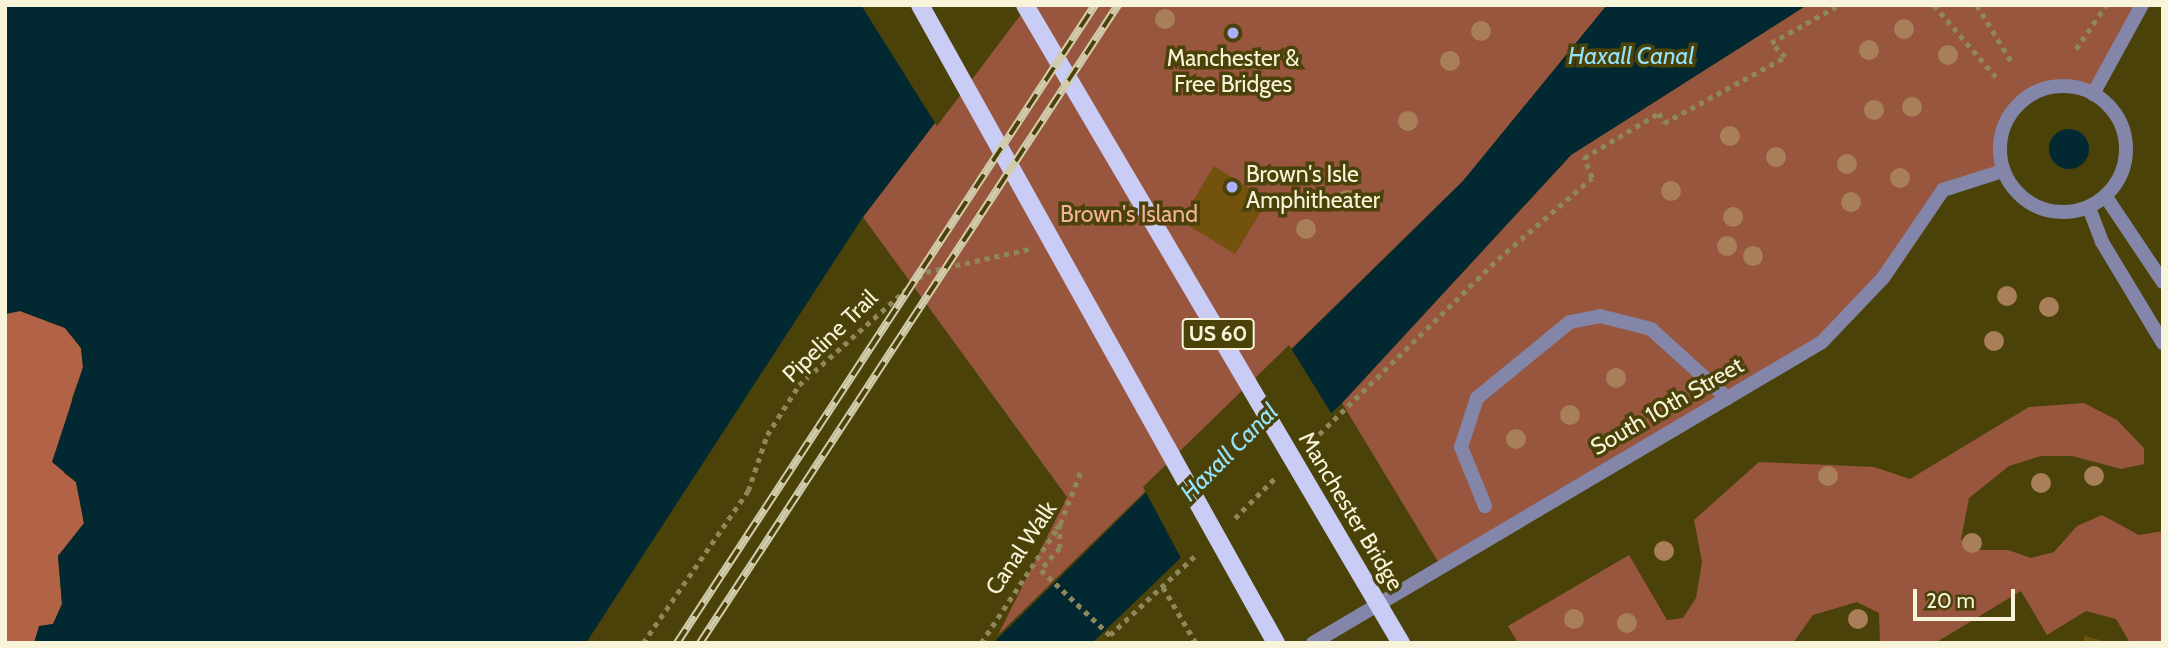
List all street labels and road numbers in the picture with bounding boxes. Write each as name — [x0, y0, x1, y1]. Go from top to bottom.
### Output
street label: Pipeline Trail — [777, 284, 883, 388]
road number: US 60 — [1181, 316, 1255, 352]
street label: South 10th Street — [1586, 351, 1748, 461]
street label: Manchester Bridge — [1293, 427, 1409, 595]
street label: Canal Walk — [980, 496, 1062, 600]

